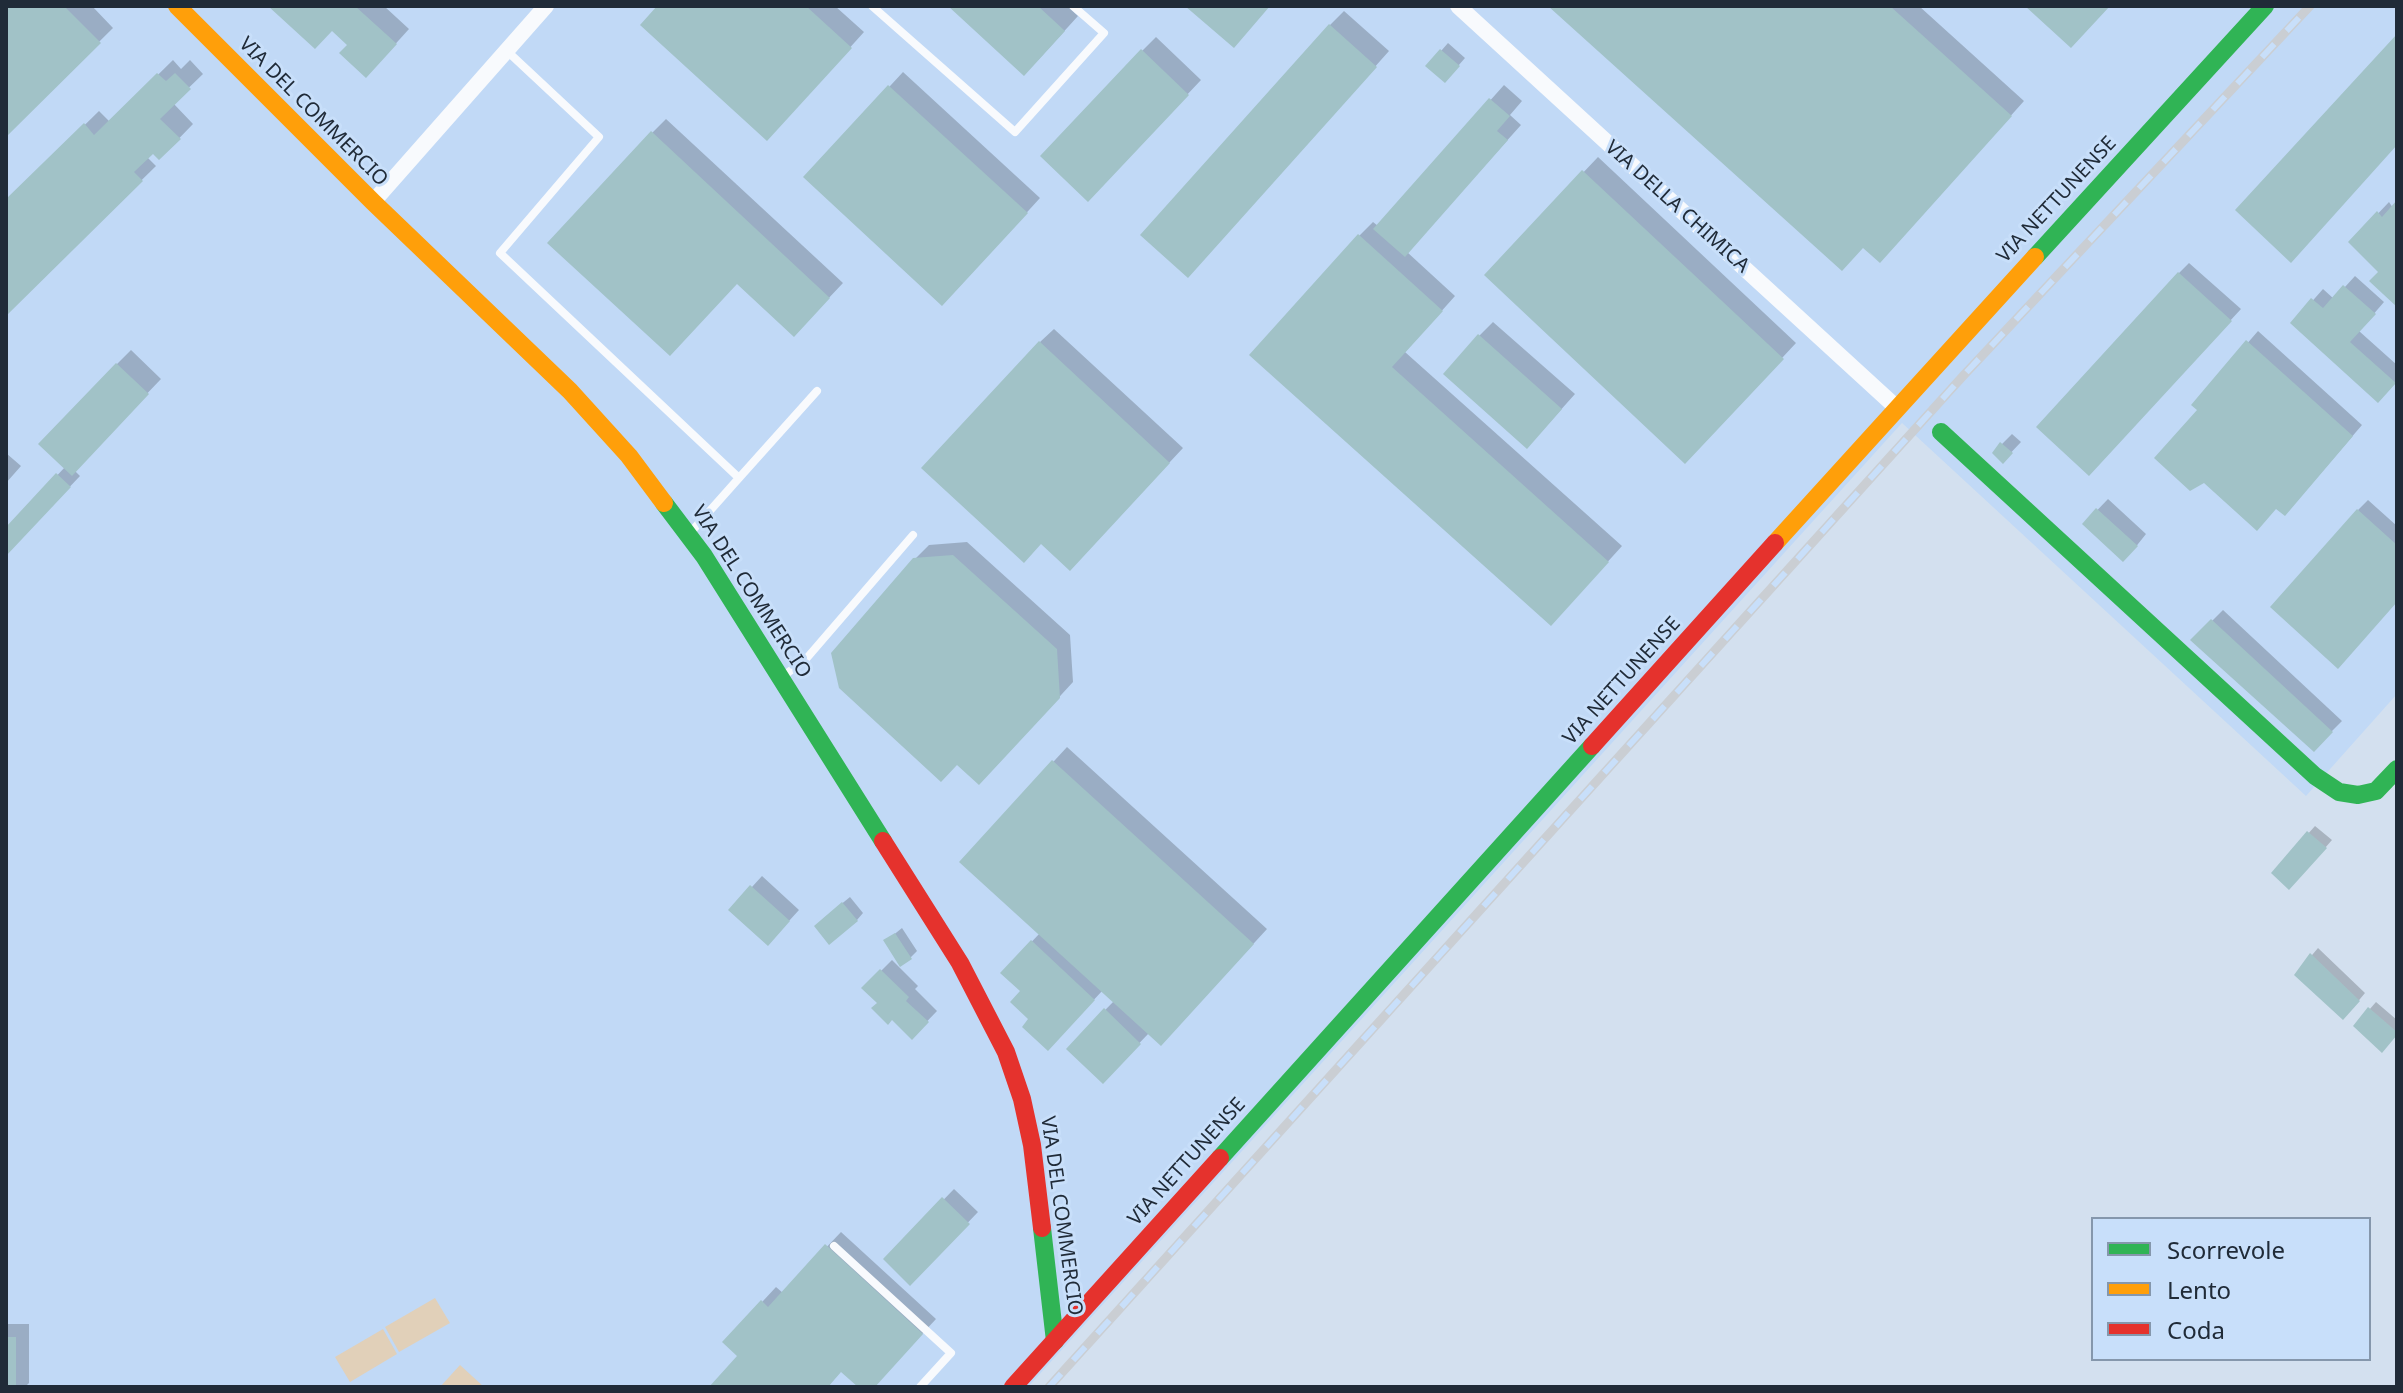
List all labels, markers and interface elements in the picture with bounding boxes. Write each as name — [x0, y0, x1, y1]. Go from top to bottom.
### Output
street label: VIA DEL COMMERCIO — [233, 32, 393, 192]
street label: VIA NETTUNENSE — [1992, 132, 2122, 268]
street label: VIA DELLA CHIMICA — [1600, 136, 1754, 278]
street label: VIA DEL COMMERCIO — [686, 501, 816, 683]
street label: VIA NETTUNENSE — [1558, 612, 1686, 750]
street label: VIA NETTUNENSE — [1123, 1093, 1251, 1231]
street label: VIA DEL COMMERCIO — [1035, 1115, 1087, 1317]
legend — [2091, 1217, 2371, 1361]
text: Scorrevole — [2167, 1233, 2285, 1266]
text: Lento — [2167, 1273, 2231, 1306]
text: Coda — [2167, 1313, 2225, 1346]

